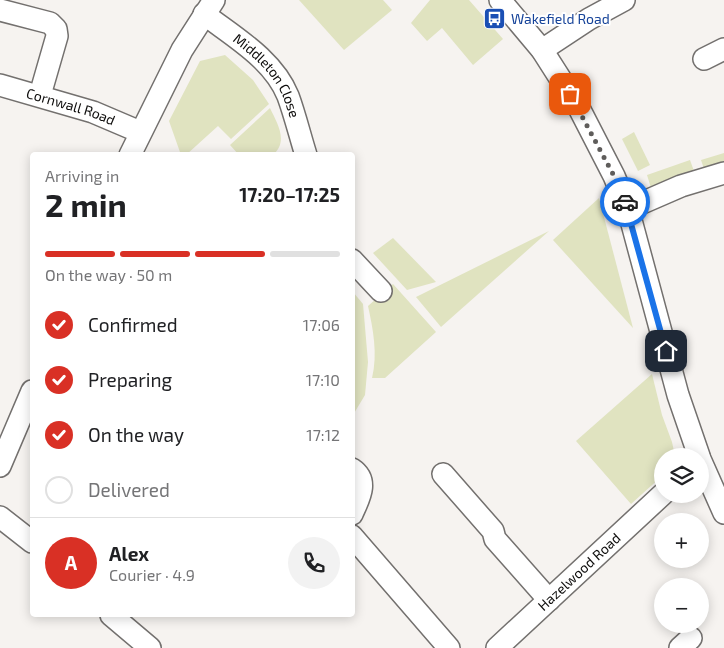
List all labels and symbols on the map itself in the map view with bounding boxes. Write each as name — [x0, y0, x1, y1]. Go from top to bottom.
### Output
bus stop icon: Wakefield Road — [483, 7, 507, 31]
place label: Wakefield Road — [511, 10, 610, 27]
street label: Middleton Close — [230, 30, 304, 120]
pin — [549, 73, 591, 115]
street label: Cornwall Road — [25, 84, 118, 128]
courier — [600, 177, 650, 227]
pin — [645, 330, 687, 372]
street label: Hazelwood Road — [534, 529, 624, 614]

